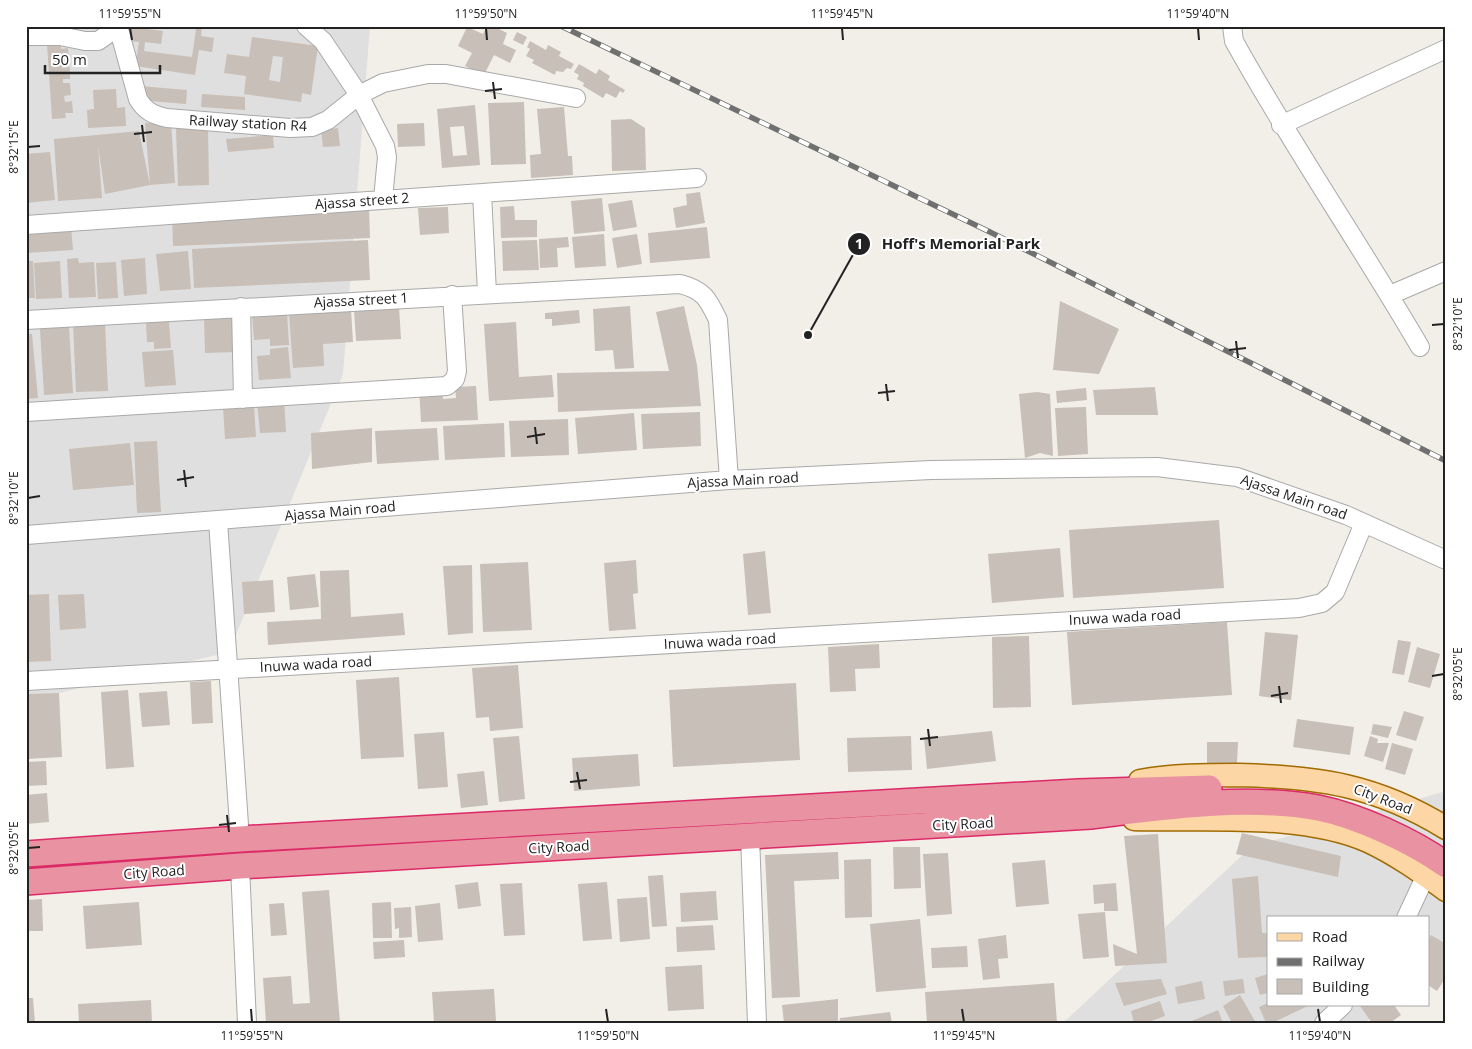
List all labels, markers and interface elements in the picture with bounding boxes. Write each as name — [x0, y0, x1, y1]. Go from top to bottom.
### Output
text: 11°59'55"N — [99, 5, 161, 22]
text: 11°59'50"N — [455, 5, 517, 22]
text: 11°59'45"N — [811, 5, 873, 22]
text: 11°59'40"N — [1167, 5, 1229, 22]
scale bar — [45, 42, 160, 74]
text: 50 m — [52, 49, 87, 69]
street label: Railway station R4 — [189, 110, 307, 135]
text: 8°32'15"E — [5, 120, 22, 174]
street label: Ajassa street 2 — [314, 188, 410, 213]
callout: Hoff's Memorial Park — [846, 229, 1050, 259]
text: 1 — [855, 233, 863, 253]
text: Hoff's Memorial Park — [882, 233, 1041, 253]
street label: Ajassa street 1 — [313, 288, 409, 311]
text: 8°32'10"E — [1449, 297, 1466, 351]
street label: Ajassa Main road — [687, 467, 799, 492]
street label: Ajassa Main road — [1238, 469, 1350, 524]
text: 8°32'10"E — [5, 471, 22, 525]
street label: Ajassa Main road — [284, 496, 396, 525]
street label: Inuwa wada road — [1068, 604, 1182, 629]
street label: Inuwa wada road — [663, 628, 777, 653]
text: 8°32'05"E — [1449, 647, 1466, 701]
street label: Inuwa wada road — [259, 651, 373, 676]
street label: City Road — [1351, 779, 1415, 818]
street label: City Road — [932, 812, 994, 835]
text: 8°32'05"E — [5, 821, 22, 875]
street label: City Road — [528, 835, 590, 858]
street label: City Road — [123, 860, 185, 883]
legend — [1267, 916, 1430, 1006]
text: Road — [1312, 926, 1348, 946]
text: Railway — [1312, 950, 1365, 970]
text: Building — [1312, 976, 1369, 996]
text: 11°59'55"N — [221, 1027, 283, 1044]
text: 11°59'50"N — [577, 1027, 639, 1044]
text: 11°59'45"N — [933, 1027, 995, 1044]
text: 11°59'40"N — [1289, 1027, 1351, 1044]

